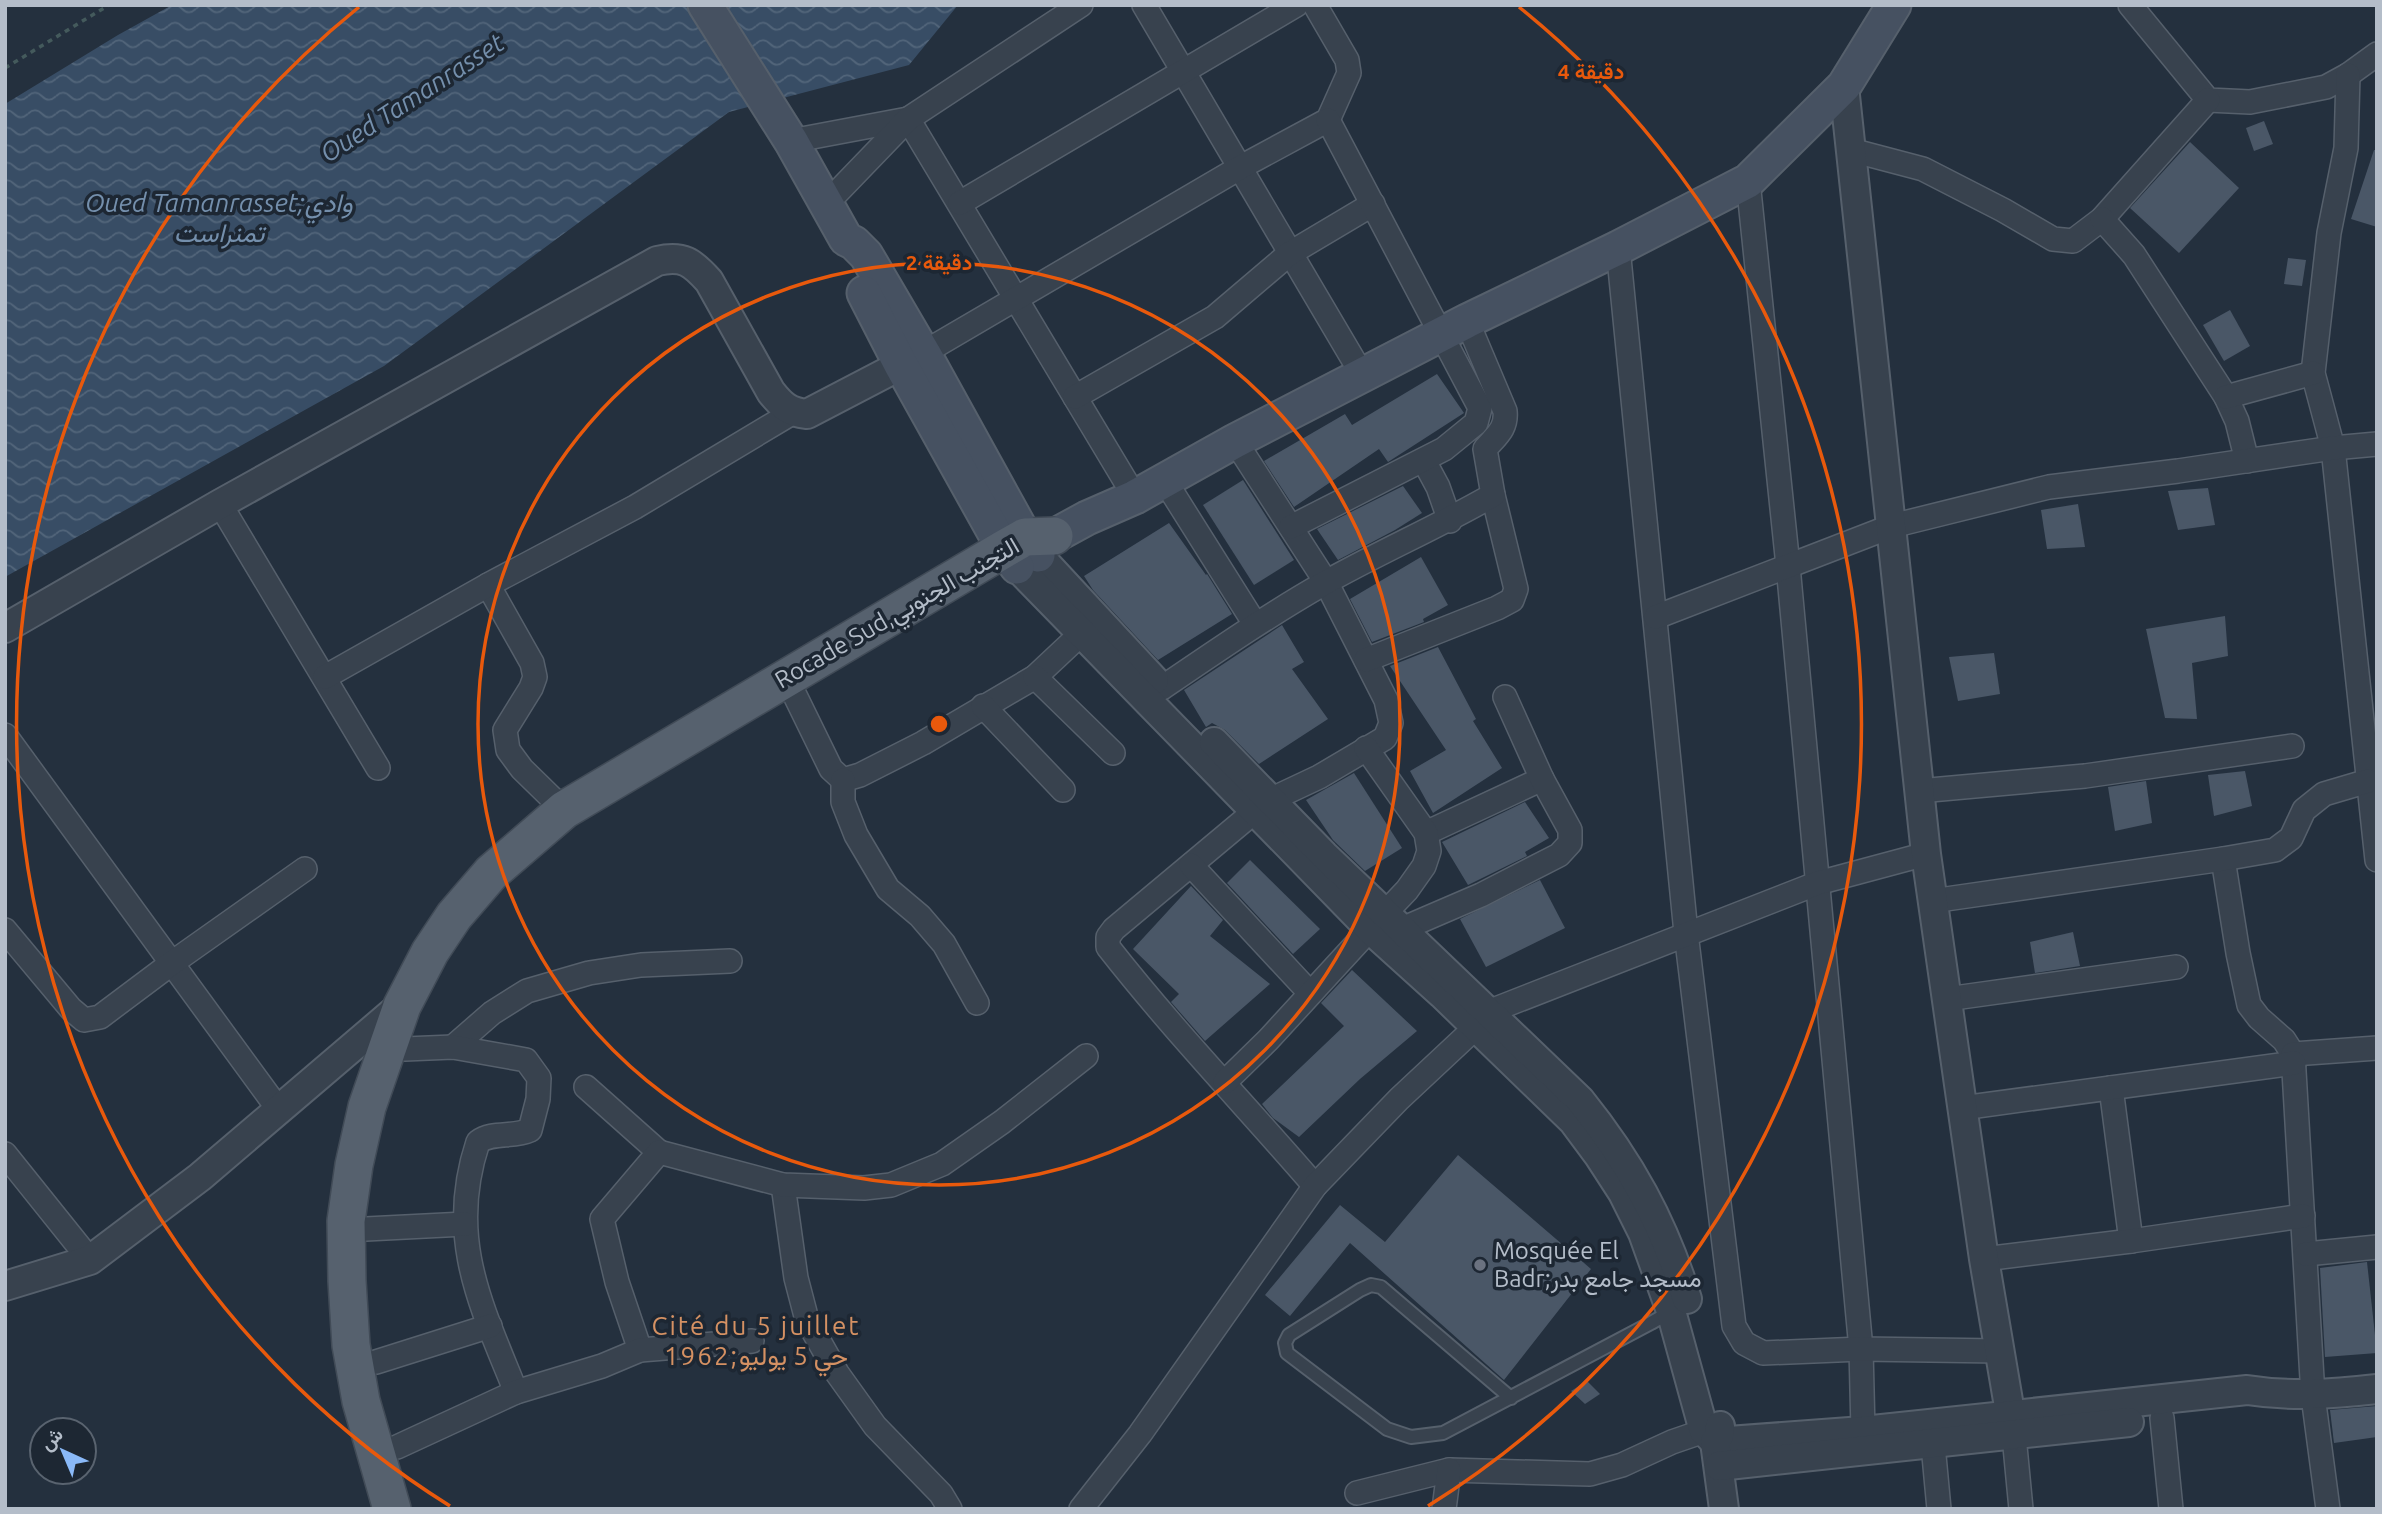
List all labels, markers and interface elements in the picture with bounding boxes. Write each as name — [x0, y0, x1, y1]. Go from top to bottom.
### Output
water label: Oued Tamanrasset — [315, 27, 510, 168]
text: 4 دقيقة — [1558, 59, 1624, 84]
water label: Oued Tamanrasset;وادي تمنراست — [85, 188, 353, 249]
text: 2 دقيقة — [906, 250, 972, 275]
street label: Rocade Sud,التجنب الجنوبي — [770, 532, 1027, 699]
centre of rings — [927, 712, 951, 736]
place label: Mosquée El Badr;مسجد جامع بدر — [1494, 1237, 1701, 1296]
marker: Mosquée El Badr;مسجد جامع بدر — [1472, 1257, 1488, 1273]
district label: Cité du 5 juillet 1962;حي 5 يوليو — [651, 1311, 861, 1377]
north arrow — [28, 1416, 98, 1486]
text: ش — [35, 1423, 68, 1455]

